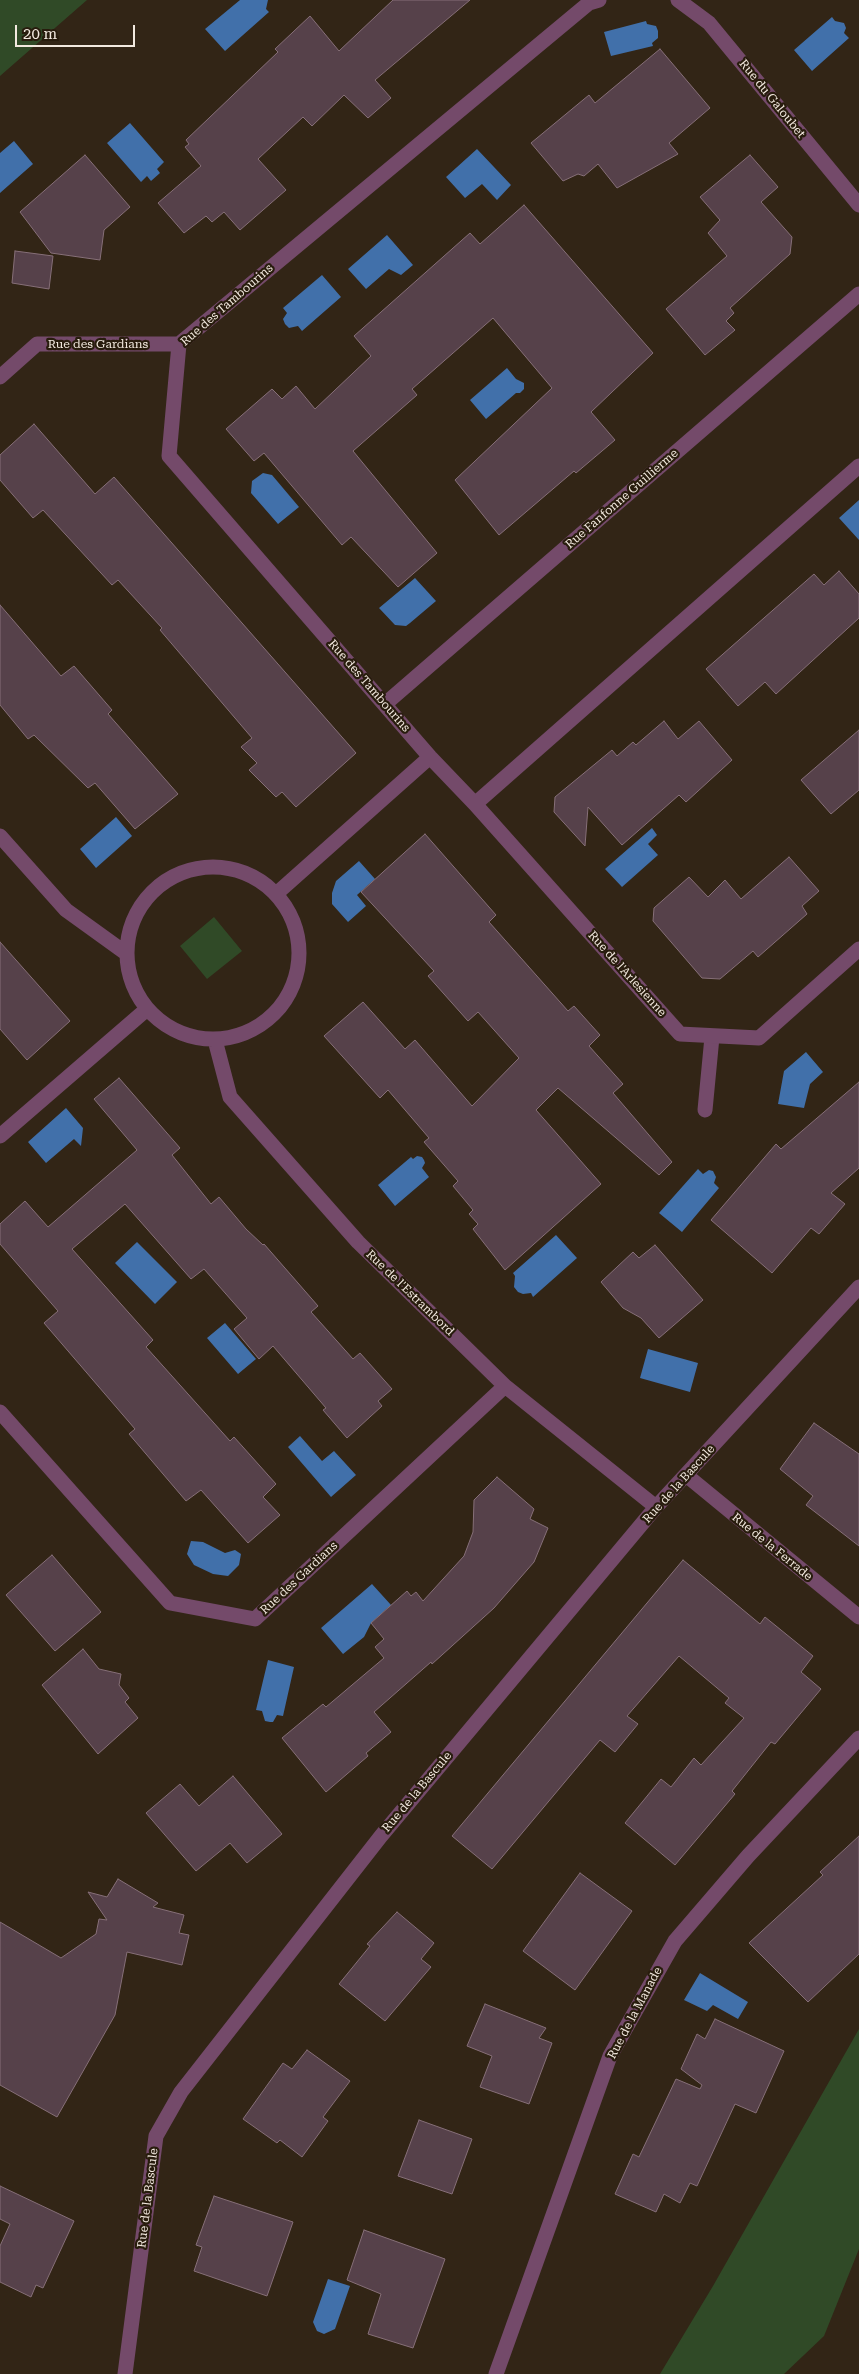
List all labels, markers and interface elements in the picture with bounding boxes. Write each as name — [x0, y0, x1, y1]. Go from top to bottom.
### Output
scale bar — [18, 15, 138, 47]
text: 20 m — [23, 25, 57, 43]
street label: Rue du Galoubet — [736, 57, 808, 141]
street label: Rue des Tambourins — [178, 261, 276, 349]
street label: Rue des Gardians — [48, 337, 148, 351]
street label: Rue Fanfonne Guillierme — [563, 446, 681, 552]
street label: Rue des Tambourins — [325, 637, 413, 735]
street label: Rue de l'Arlesienne — [585, 928, 669, 1020]
street label: Rue de l'Estrambord — [363, 1247, 457, 1339]
street label: Rue de la Bascule — [640, 1442, 718, 1526]
street label: Rue de la Ferrade — [729, 1510, 815, 1584]
street label: Rue des Gardians — [257, 1538, 341, 1618]
street label: Rue de la Bascule — [379, 1749, 455, 1835]
street label: Rue de la Manade — [605, 1965, 665, 2061]
street label: Rue de la Bascule — [135, 2147, 161, 2249]

